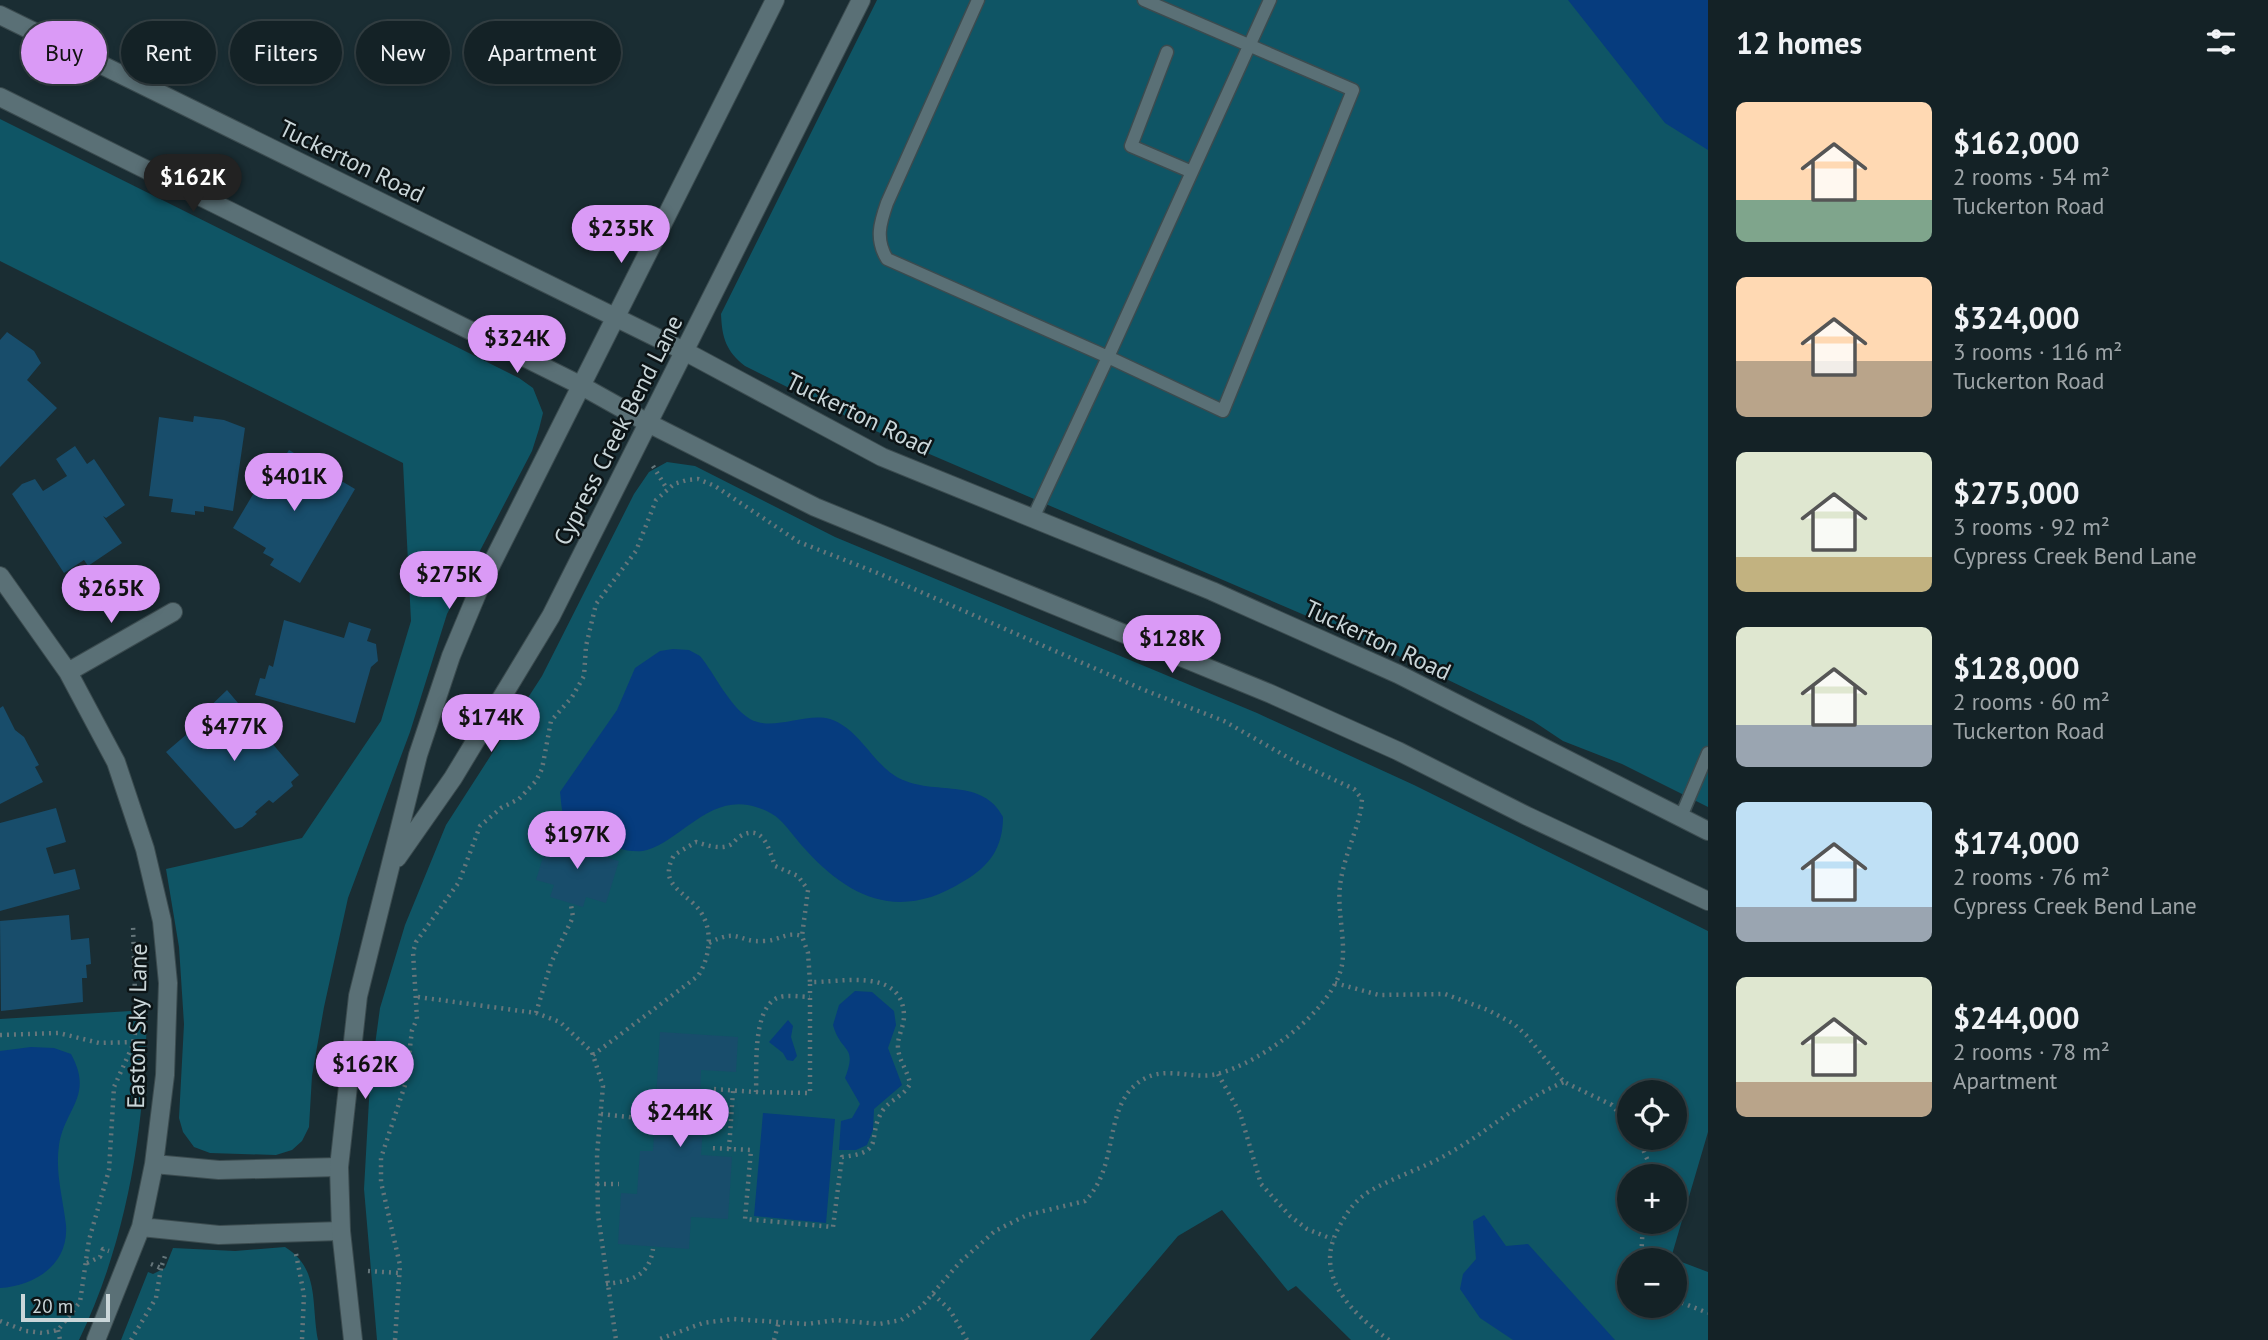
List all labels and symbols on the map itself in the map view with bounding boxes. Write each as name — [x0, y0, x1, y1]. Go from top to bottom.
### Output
street label: Tuckerton Road — [274, 112, 430, 210]
pin: $162K — [144, 154, 242, 214]
pin: $235K — [572, 205, 670, 265]
street label: Cypress Creek Bend Lane — [546, 310, 690, 550]
pin: $324K — [468, 316, 566, 375]
street label: Tuckerton Road — [781, 365, 937, 463]
pin: $401K — [245, 454, 343, 513]
pin: $275K — [400, 552, 498, 611]
pin: $265K — [62, 566, 160, 625]
street label: Tuckerton Road — [1300, 593, 1456, 687]
pin: $128K — [1123, 616, 1221, 675]
pin: $174K — [442, 694, 540, 754]
pin: $477K — [185, 704, 283, 763]
pin: $197K — [528, 812, 626, 871]
street label: Easton Sky Lane — [120, 943, 154, 1109]
pin: $162K — [316, 1042, 414, 1101]
pin: $244K — [631, 1090, 729, 1149]
scale bar — [21, 1291, 110, 1323]

